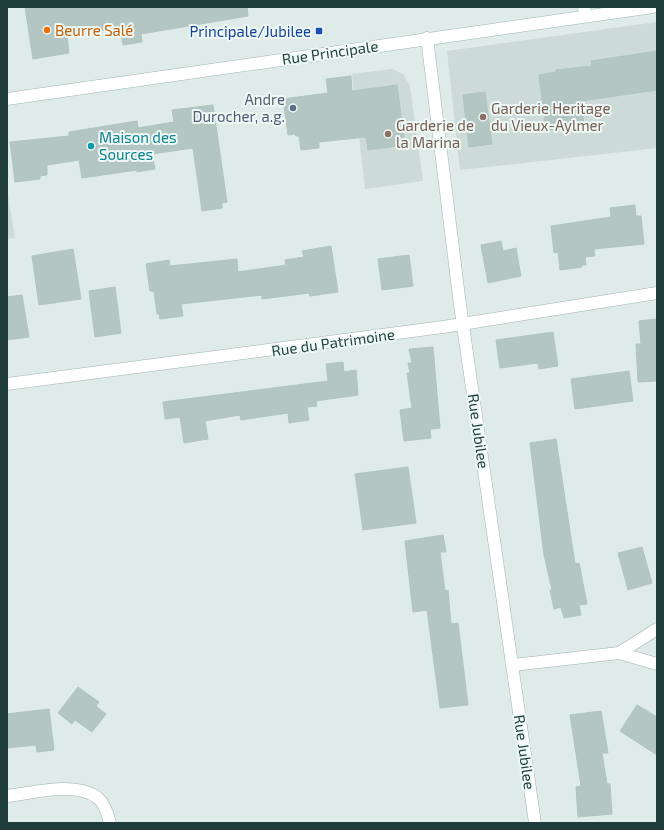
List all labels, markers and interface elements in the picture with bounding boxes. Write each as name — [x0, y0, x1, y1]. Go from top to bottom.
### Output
place label: Beurre Salé — [55, 21, 133, 39]
place label: Principale/Jubilee — [189, 22, 311, 40]
marker: Beurre Salé — [42, 25, 52, 35]
marker: Principale/Jubilee — [314, 26, 324, 36]
street label: Rue Principale — [281, 36, 379, 68]
place label: Andre Durocher, a.g. — [193, 90, 285, 125]
place label: Garderie Heritage du Vieux-Aylmer — [491, 99, 610, 134]
marker: Andre Durocher, a.g. — [288, 103, 298, 113]
marker: Garderie Heritage du Vieux-Aylmer — [478, 112, 488, 122]
place label: Garderie de la Marina — [396, 116, 474, 151]
place label: Maison des Sources — [99, 128, 177, 163]
marker: Garderie de la Marina — [383, 129, 393, 139]
marker: Maison des Sources — [86, 141, 96, 151]
street label: Rue du Patrimoine — [270, 324, 396, 360]
street label: Rue Jubilee — [465, 392, 493, 470]
street label: Rue Jubilee — [511, 713, 539, 791]

